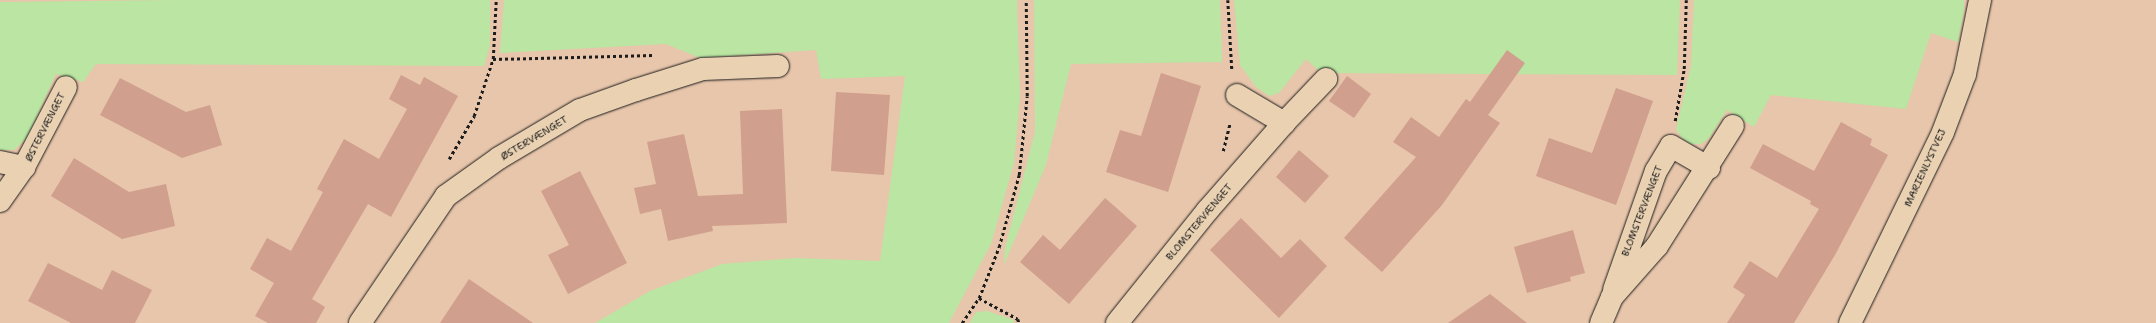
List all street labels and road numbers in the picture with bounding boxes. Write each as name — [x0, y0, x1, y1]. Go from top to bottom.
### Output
street label: ØSTERVÆNGET — [22, 90, 68, 164]
street label: ØSTERVÆNGET — [498, 113, 570, 163]
street label: MARIENLYSTVEJ — [1902, 127, 1948, 209]
street label: BLOMSTERVÆNGET — [1619, 164, 1665, 258]
street label: BLOMSTERVÆNGET — [1163, 181, 1235, 263]

